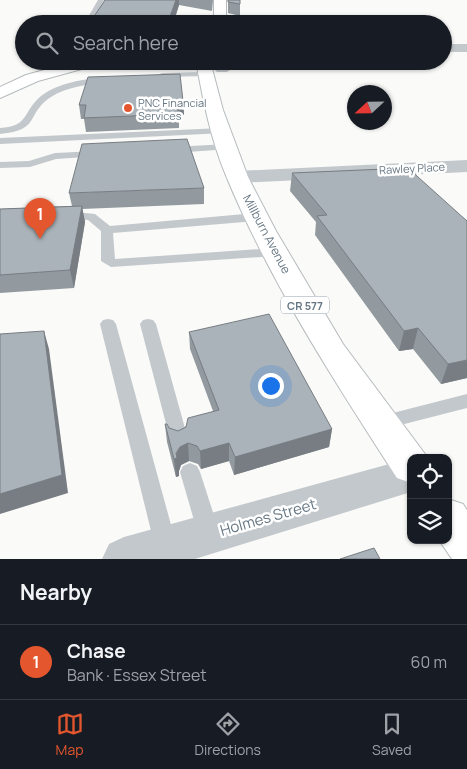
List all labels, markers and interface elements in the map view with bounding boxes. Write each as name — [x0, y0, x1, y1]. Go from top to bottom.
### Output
search box — [15, 15, 452, 70]
icon: search — [33, 29, 61, 57]
text: Search here — [73, 30, 179, 56]
north arrow — [347, 85, 392, 130]
place label: PNC Financial Services — [138, 95, 207, 123]
marker: PNC Financial Services — [122, 102, 134, 114]
street label: Rawley Place — [379, 159, 446, 177]
street label: Millburn Avenue — [239, 191, 295, 277]
pin: 1 — [24, 198, 56, 239]
road number: CR 577 — [281, 296, 329, 314]
your location — [258, 373, 284, 399]
map controls — [407, 454, 452, 544]
button: locate — [407, 454, 452, 499]
street label: Holmes Street — [218, 493, 318, 541]
button: layers — [407, 499, 452, 544]
text: Nearby — [20, 578, 92, 606]
text: Chase — [67, 638, 126, 664]
text: 1 — [32, 651, 40, 673]
text: 60 m — [411, 651, 447, 673]
text: Bank · Essex Street — [67, 664, 207, 686]
tab: Map — [56, 710, 84, 759]
tab: Directions — [195, 710, 261, 759]
tab: Saved — [372, 710, 411, 759]

